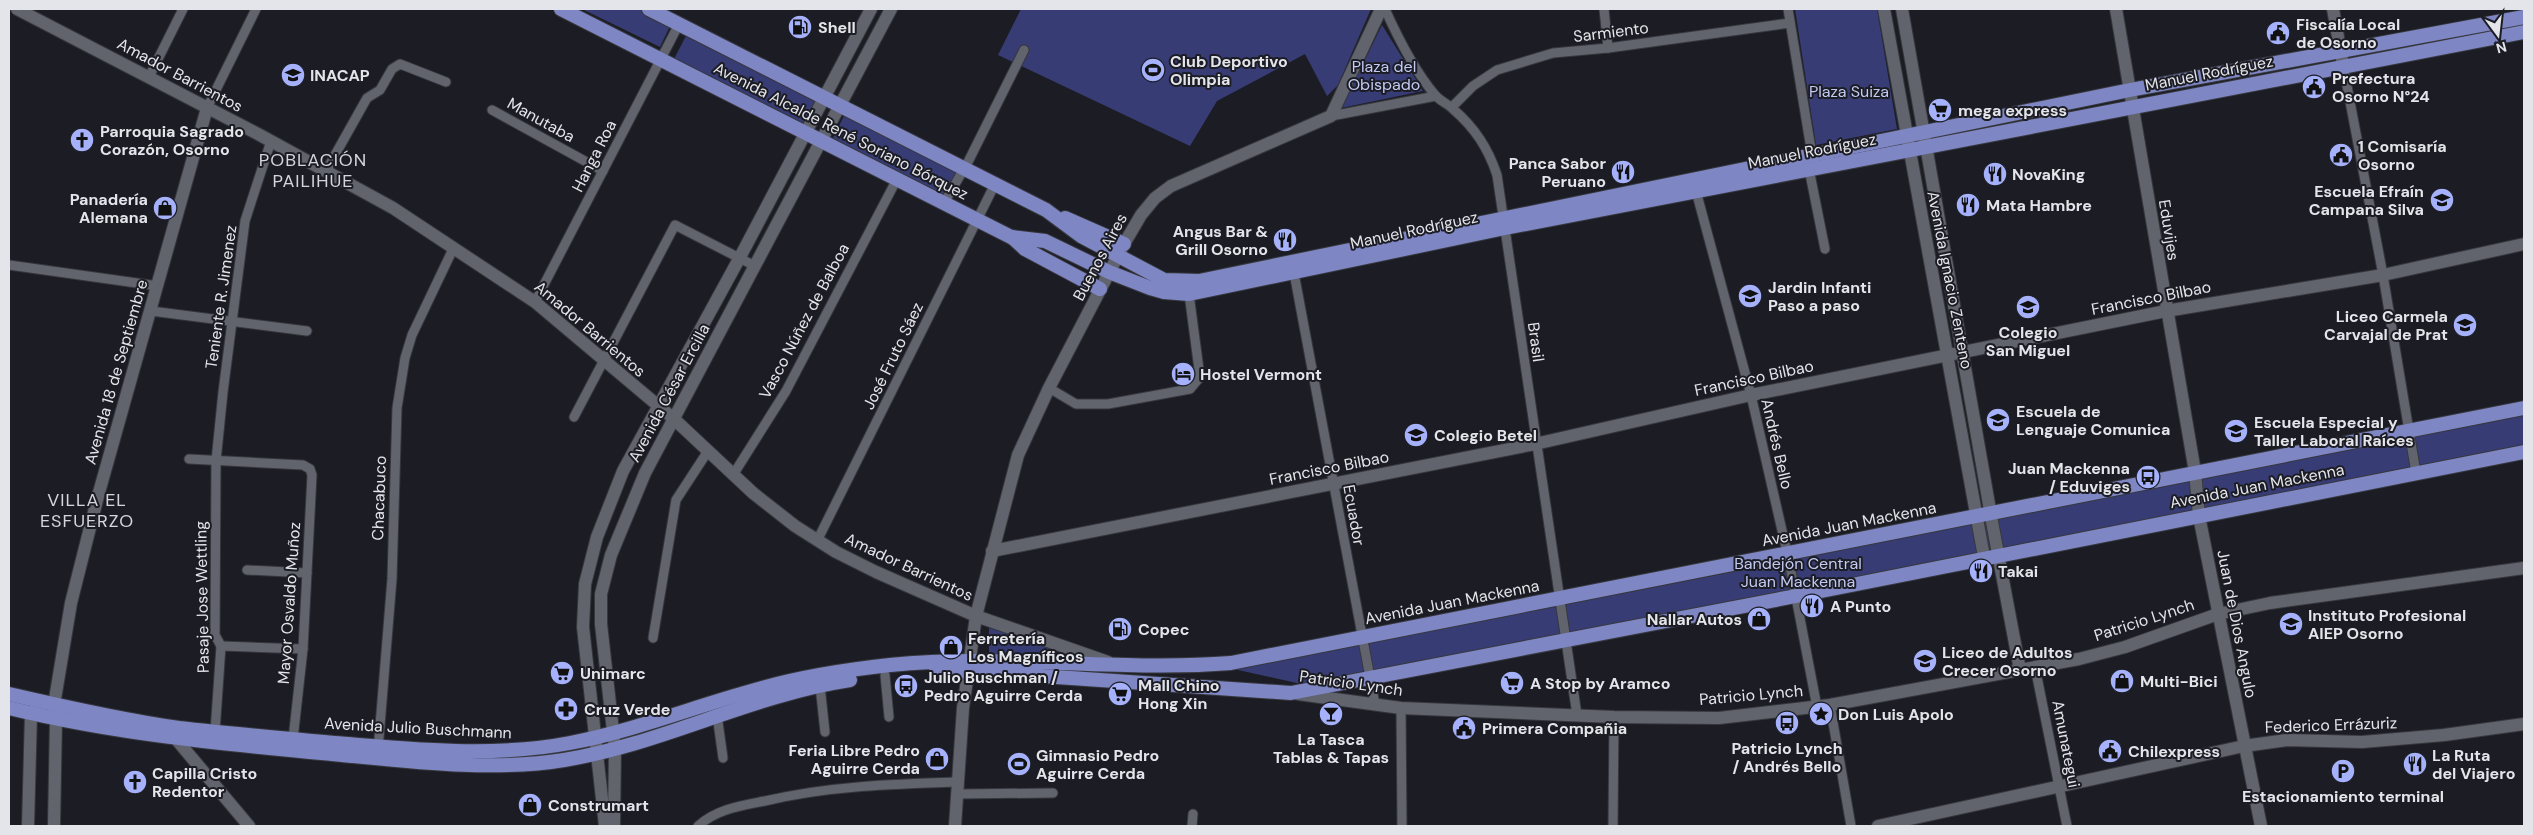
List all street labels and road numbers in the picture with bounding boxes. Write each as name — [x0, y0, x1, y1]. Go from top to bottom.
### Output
street label: Sarmiento — [1572, 17, 1650, 47]
street label: Amador Barrientos — [114, 33, 246, 117]
street label: Manuel Rodríguez — [2143, 50, 2275, 96]
street label: Avenida Alcalde René Soriano Bórquez — [710, 57, 972, 205]
street label: Manutaba — [503, 93, 579, 147]
street label: Hanga Roa — [567, 117, 621, 195]
street label: Manuel Rodríguez — [1746, 128, 1878, 174]
street label: Avenida Ignacio Zenteno — [1922, 189, 1978, 371]
street label: Eduvijes — [2154, 198, 2184, 262]
street label: Manuel Rodríguez — [1348, 206, 1480, 254]
street label: Buenos Aires — [1068, 210, 1132, 304]
street label: Teniente R. Jimenez — [201, 224, 241, 370]
street label: Vasco Núñez de Balboa — [754, 240, 854, 402]
street label: Amador Barrientos — [530, 276, 650, 382]
street label: Francisco Bilbao — [2089, 276, 2213, 320]
street label: Avenida 18 de Septiembre — [80, 277, 152, 467]
street label: José Fruto Sáez — [858, 299, 928, 413]
street label: Avenida César Ercilla — [624, 320, 714, 466]
street label: Brasil — [1523, 321, 1549, 363]
street label: Francisco Bilbao — [1692, 355, 1816, 401]
street label: Andrés Bello — [1756, 397, 1798, 491]
street label: Francisco Bilbao — [1267, 446, 1391, 490]
street label: Chacabuco — [367, 455, 391, 541]
street label: Avenida Juan Mackenna — [2168, 459, 2346, 513]
street label: Ecuador — [1338, 483, 1370, 547]
street label: Avenida Juan Mackenna — [1760, 497, 1938, 551]
street label: Pasaje Jose Wettling — [190, 521, 214, 673]
street label: Mayor Osvaldo Muñoz — [273, 521, 305, 685]
street label: Amador Barrientos — [842, 528, 976, 606]
street label: Juan de Dios Angulo — [2212, 548, 2262, 700]
street label: Avenida Juan Mackenna — [1363, 575, 1541, 629]
street label: Patricio Lynch — [2091, 594, 2197, 646]
street label: Patricio Lynch — [1298, 665, 1404, 701]
street label: Patricio Lynch — [1698, 680, 1804, 710]
street label: Amunategui — [2047, 698, 2085, 790]
street label: Federico Errázuriz — [2265, 712, 2397, 738]
street label: Avenida Julio Buschmann — [324, 713, 512, 743]

